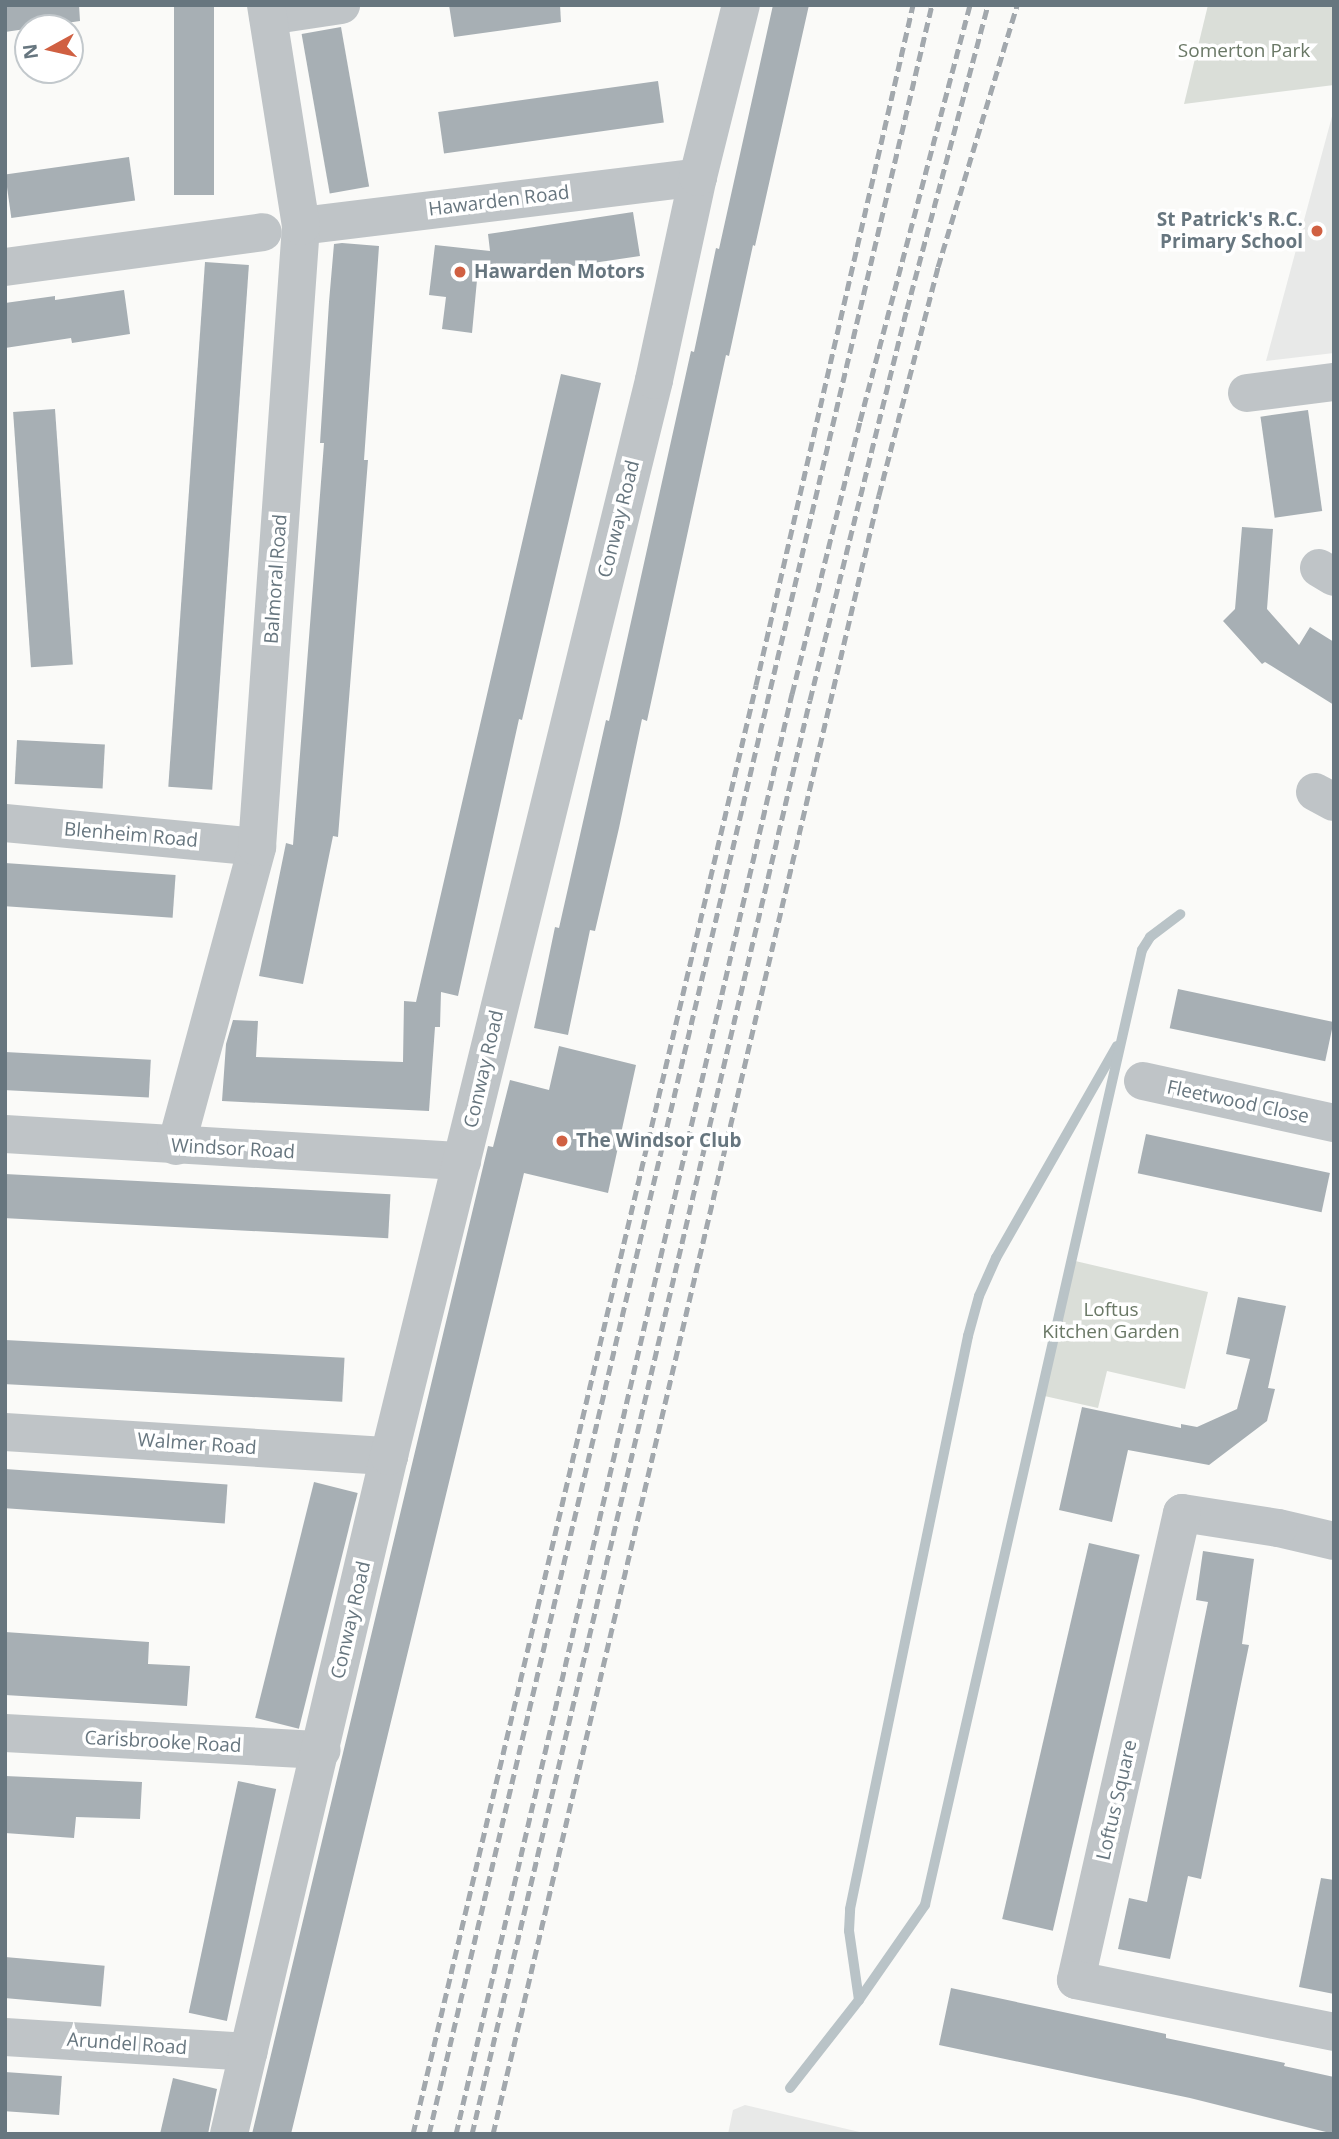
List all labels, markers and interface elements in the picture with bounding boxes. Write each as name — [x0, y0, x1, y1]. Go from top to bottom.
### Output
north arrow — [14, 14, 84, 84]
park label: Somerton Park — [1178, 40, 1310, 62]
text: N — [16, 42, 44, 61]
street label: Hawarden Road — [427, 181, 571, 221]
place label: St Patrick's R.C. Primary School — [1157, 209, 1303, 253]
marker: St Patrick's R.C. Primary School — [1309, 223, 1325, 239]
place label: Hawarden Motors — [474, 261, 645, 283]
marker: Hawarden Motors — [452, 264, 468, 280]
street label: Conway Road — [593, 458, 645, 580]
street label: Balmoral Road — [260, 513, 292, 645]
street label: Blenheim Road — [63, 818, 199, 852]
street label: Conway Road — [459, 1008, 509, 1130]
street label: Fleetwood Close — [1165, 1076, 1311, 1128]
place label: The Windsor Club — [576, 1130, 742, 1152]
marker: The Windsor Club — [554, 1133, 570, 1149]
street label: Windsor Road — [170, 1134, 296, 1164]
park label: Loftus Kitchen Garden — [1042, 1299, 1180, 1343]
street label: Walmer Road — [137, 1428, 257, 1460]
street label: Conway Road — [326, 1559, 376, 1681]
street label: Carisbrooke Road — [84, 1726, 242, 1758]
street label: Loftus Square — [1092, 1738, 1142, 1862]
street label: Arundel Road — [66, 2028, 188, 2060]

